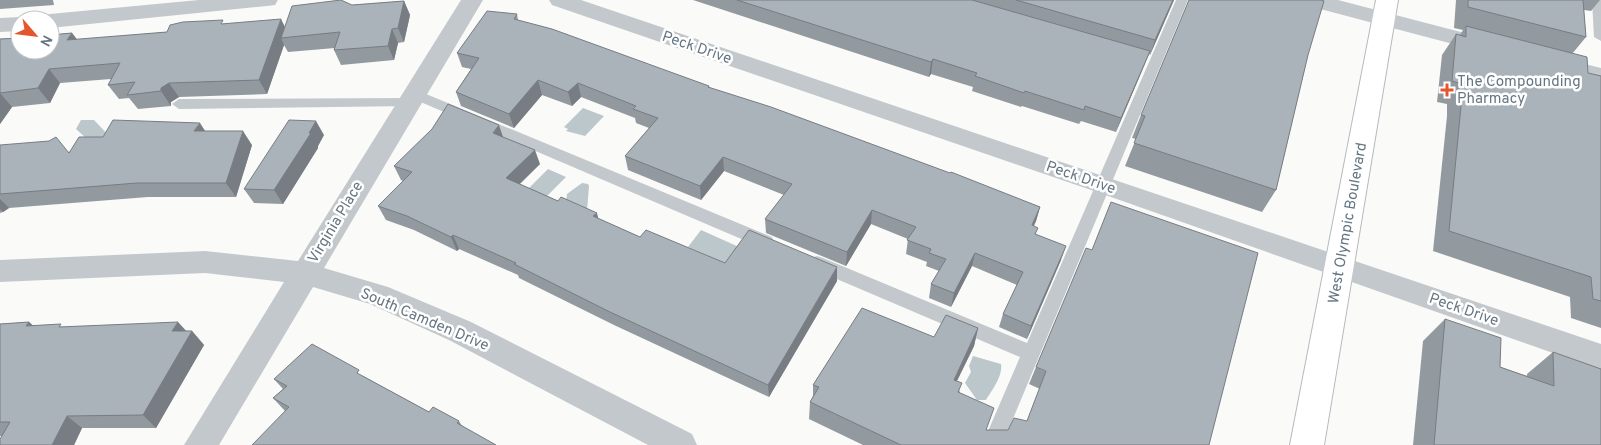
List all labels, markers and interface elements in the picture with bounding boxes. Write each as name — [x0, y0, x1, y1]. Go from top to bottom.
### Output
north arrow — [10, 10, 60, 60]
street label: Peck Drive — [659, 28, 734, 69]
text: N — [35, 32, 55, 49]
place label: The Compounding Pharmacy — [1457, 73, 1581, 109]
marker: The Compounding Pharmacy — [1441, 84, 1453, 96]
street label: West Olympic Boulevard — [1325, 141, 1372, 305]
street label: Peck Drive — [1043, 158, 1118, 199]
street label: Virginia Place — [304, 178, 368, 267]
street label: South Camden Drive — [357, 285, 492, 356]
street label: Peck Drive — [1426, 290, 1501, 331]

